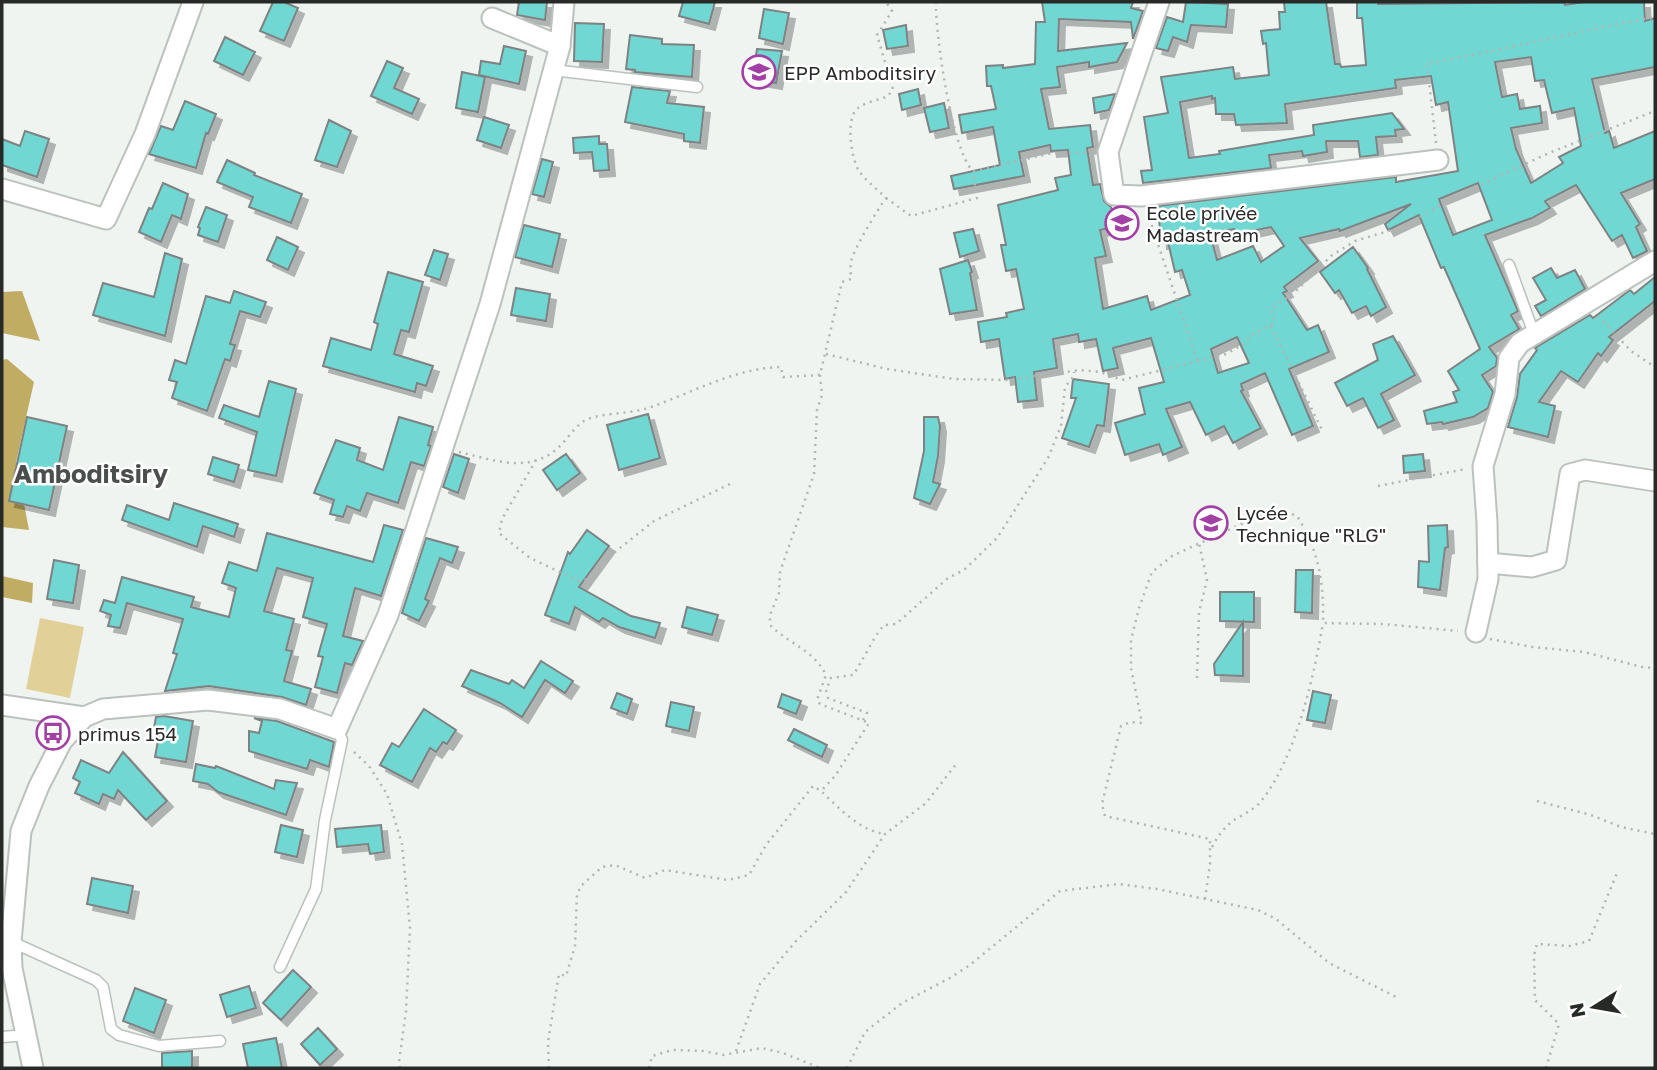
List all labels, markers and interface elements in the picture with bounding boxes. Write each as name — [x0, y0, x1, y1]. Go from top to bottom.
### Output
school or university icon: EPP Amboditsiry — [740, 53, 778, 91]
place label: EPP Amboditsiry — [784, 61, 936, 84]
place label: Ecole privée Madastream — [1146, 201, 1259, 246]
school or university icon: Ecole privée Madastream — [1103, 204, 1141, 242]
district label: Amboditsiry — [14, 458, 169, 489]
place label: Lycée Technique "RLG" — [1236, 501, 1386, 546]
school or university icon: Lycée Technique "RLG" — [1192, 504, 1230, 542]
bus stop icon: primus 154 — [34, 714, 72, 752]
place label: primus 154 — [78, 722, 177, 745]
north arrow — [1559, 972, 1629, 1042]
text: N — [1564, 1001, 1589, 1020]

